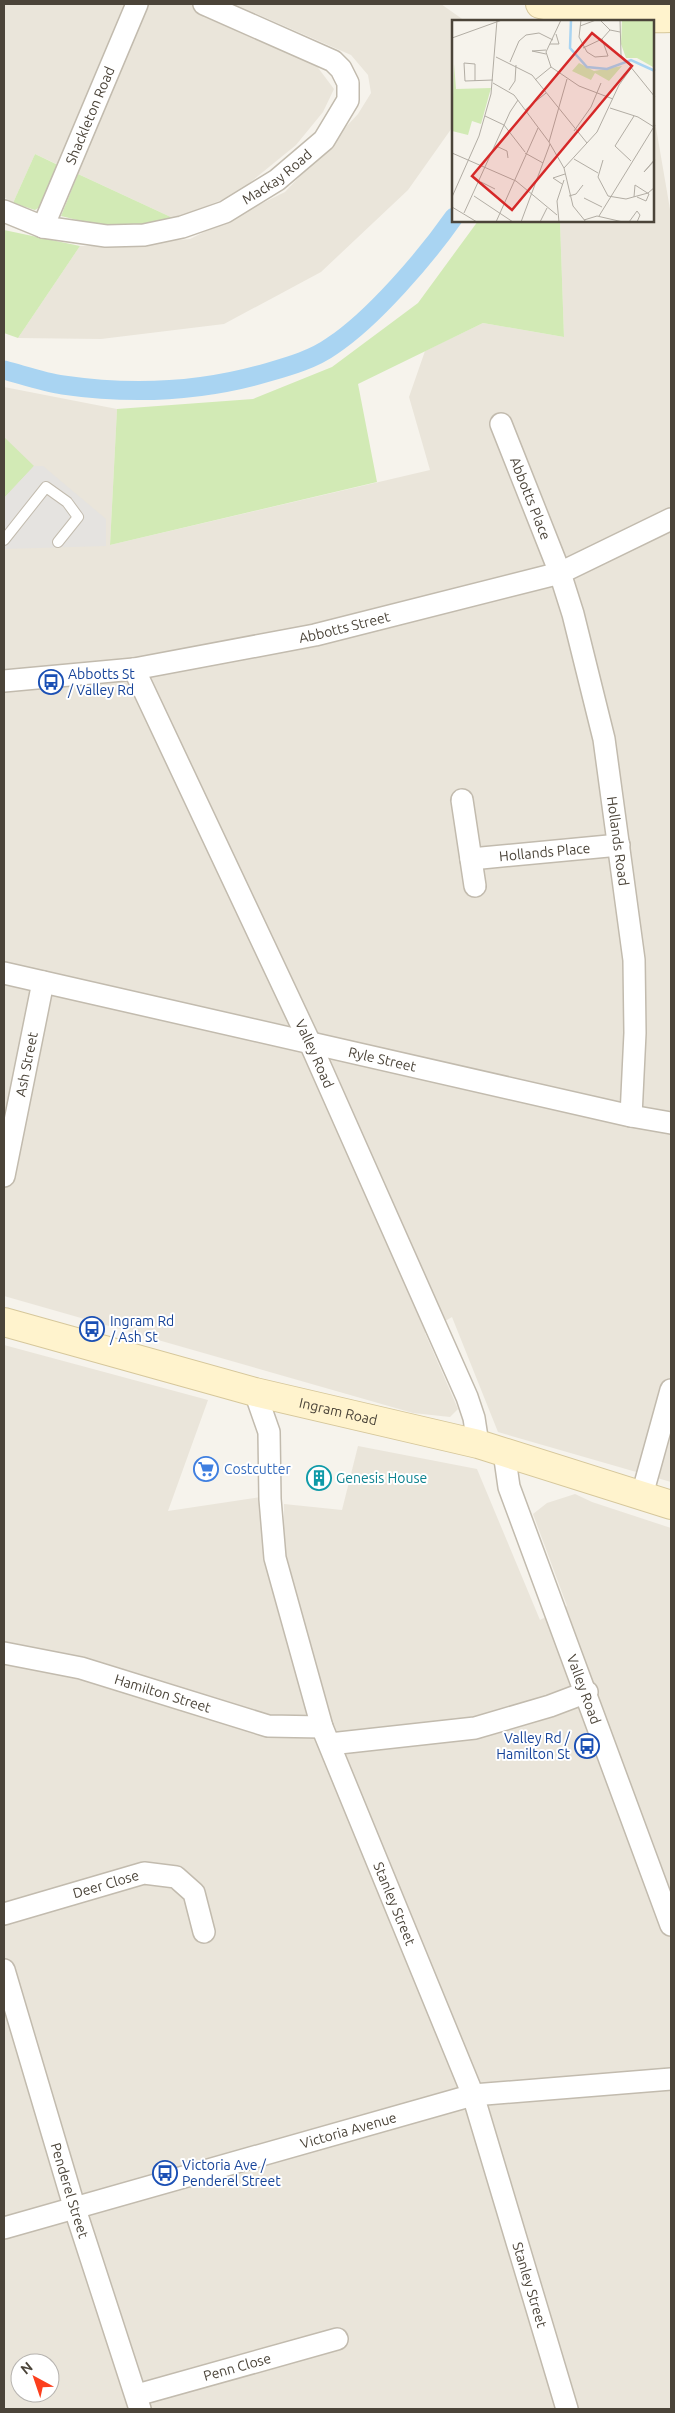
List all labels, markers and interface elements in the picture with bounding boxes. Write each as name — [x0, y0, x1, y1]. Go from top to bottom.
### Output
inset map — [452, 20, 655, 222]
street label: Shackleton Road — [62, 64, 118, 167]
street label: Mackay Road — [239, 146, 315, 207]
street label: Abbotts Place — [507, 455, 554, 542]
street label: Abbotts Street — [297, 608, 392, 646]
place label: Abbotts St / Valley Rd — [67, 666, 135, 698]
bus stop icon: Abbotts St / Valley Rd — [38, 669, 64, 695]
street label: Hollands Road — [604, 795, 632, 887]
street label: Hollands Place — [498, 840, 591, 864]
street label: Valley Road — [292, 1017, 337, 1090]
street label: Ash Street — [12, 1030, 41, 1098]
street label: Ryle Street — [347, 1044, 418, 1075]
place label: Ingram Rd / Ash St — [109, 1313, 174, 1345]
bus stop icon: Ingram Rd / Ash St — [79, 1316, 105, 1342]
street label: Ingram Road — [298, 1395, 379, 1428]
supermarket icon: Costcutter — [193, 1456, 219, 1482]
place label: Costcutter — [224, 1461, 292, 1477]
building icon: Genesis House — [306, 1465, 332, 1491]
place label: Genesis House — [336, 1470, 427, 1486]
street label: Valley Road — [564, 1652, 604, 1726]
street label: Hamilton Street — [112, 1671, 213, 1716]
place label: Valley Rd / Hamilton St — [496, 1730, 571, 1762]
bus stop icon: Valley Rd / Hamilton St — [574, 1733, 600, 1759]
street label: Stanley Street — [370, 1860, 419, 1948]
street label: Deer Close — [71, 1867, 141, 1901]
street label: Victoria Avenue — [298, 2109, 398, 2152]
street label: Penderel Street — [48, 2141, 92, 2241]
place label: Victoria Ave / Penderel Street — [182, 2157, 281, 2189]
bus stop icon: Victoria Ave / Penderel Street — [152, 2160, 178, 2186]
street label: Stanley Street — [509, 2240, 550, 2330]
street label: Penn Close — [202, 2350, 273, 2384]
north arrow — [10, 2353, 60, 2403]
text: N — [17, 2359, 36, 2378]

